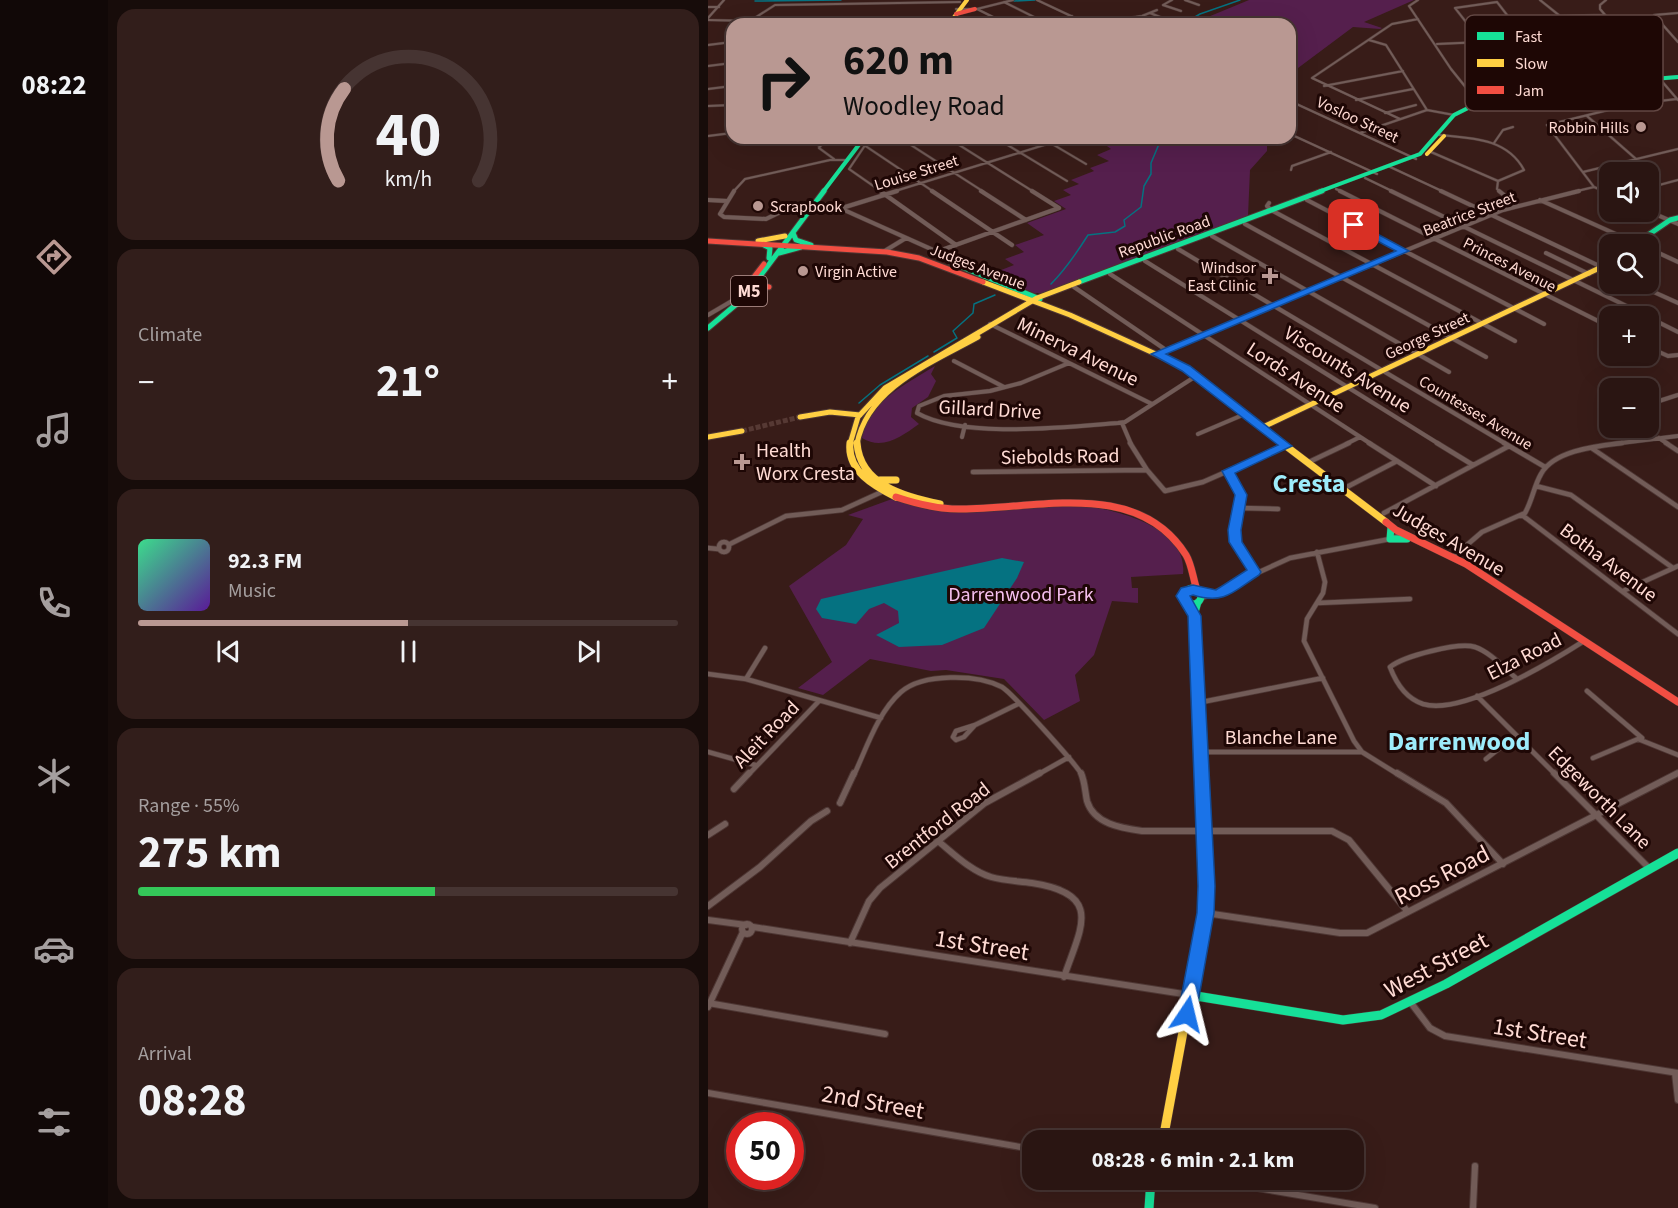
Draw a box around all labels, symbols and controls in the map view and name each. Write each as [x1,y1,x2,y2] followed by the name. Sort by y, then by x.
[1465,15,1663,111] legend
[1515,26,1543,48] text: Fast
[843,31,954,91] text: 620 m
[744,42,822,120] icon: right
[1515,53,1548,75] text: Slow
[21,66,87,105] text: 08:22
[1515,80,1544,102] text: Jam
[843,87,1005,126] text: Woodley Road
[1313,91,1403,149] street label: Vosloo Street
[375,92,441,181] text: 40
[1549,117,1629,139] place label: Robbin Hills
[1634,120,1648,134] marker: Robbin Hills
[872,150,962,196] street label: Louise Street
[1599,162,1659,438] map controls
[1599,162,1659,222] button: sound
[384,165,432,196] text: km/h
[1420,186,1520,242] street label: Beatrice Street
[770,196,842,218] place label: Scrapbook
[751,199,765,213] marker: Scrapbook
[1328,199,1379,250] pin
[1337,208,1370,241] icon: arrive
[1115,210,1213,264] street label: Republic Road
[1459,232,1560,298] street label: Princes Avenue
[1599,234,1659,294] button: search
[33,236,75,278] icon: directions
[927,239,1028,295] street label: Judges Avenue
[1187,257,1256,297] place label: Windsor East Clinic
[815,261,897,283] place label: Virgin Active
[796,264,810,278] marker: Virgin Active
[1261,267,1279,285] marker: Windsor East Clinic
[731,276,767,306] road number: M5
[1382,306,1474,365] street label: George Street
[1599,306,1659,366] button: +
[1012,310,1143,394] street label: Minerva Avenue
[1278,319,1417,420] street label: Viscounts Avenue
[138,321,202,349] text: Climate
[1241,336,1350,420] street label: Lords Avenue
[376,350,440,414] text: 21°
[138,359,154,406] text: −
[662,359,678,406] text: +
[1415,370,1536,456] street label: Countesses Avenue
[1599,378,1659,438] button: −
[938,393,1042,427] street label: Gillard Drive
[33,409,75,451] icon: music
[756,437,855,488] place label: Health Worx Cresta
[1000,442,1120,472] street label: Siebolds Road
[733,453,751,471] marker: Health Worx Cresta
[1273,465,1345,502] district label: Cresta
[1387,496,1510,583] street label: Judges Avenue
[1554,517,1663,609] street label: Botha Avenue
[228,545,302,577] text: 92.3 FM
[228,577,276,605] text: Music
[948,581,1094,609] park label: Darrenwood Park
[33,582,75,624] icon: phone
[1482,626,1567,688] street label: Elza Road
[212,635,245,668] icon: previous
[392,635,425,668] icon: pause
[572,635,605,668] icon: next
[727,695,806,775] street label: Aleit Road
[1388,723,1530,760] district label: Darrenwood
[1225,724,1337,752] street label: Blanche Lane
[1541,740,1657,856] street label: Edgeworth Lane
[33,755,75,797] icon: climate
[879,776,996,876] street label: Brentford Road
[138,792,239,820] text: Range · 55%
[138,821,282,885] text: 275 km
[1388,837,1496,914] street label: Ross Road
[932,921,1031,970] street label: 1st Street
[1378,923,1495,1008] street label: West Street
[33,928,75,970] icon: car
[1155,982,1219,1046] position arrow
[1490,1009,1589,1058] street label: 1st Street
[138,1040,192,1068] text: Arrival
[138,1069,247,1133] text: 08:28
[819,1076,927,1129] street label: 2nd Street
[33,1101,75,1143] icon: filters
[726,1112,804,1190] speed limit sign: 50
[1092,1144,1294,1176] text: 08:28 · 6 min · 2.1 km

